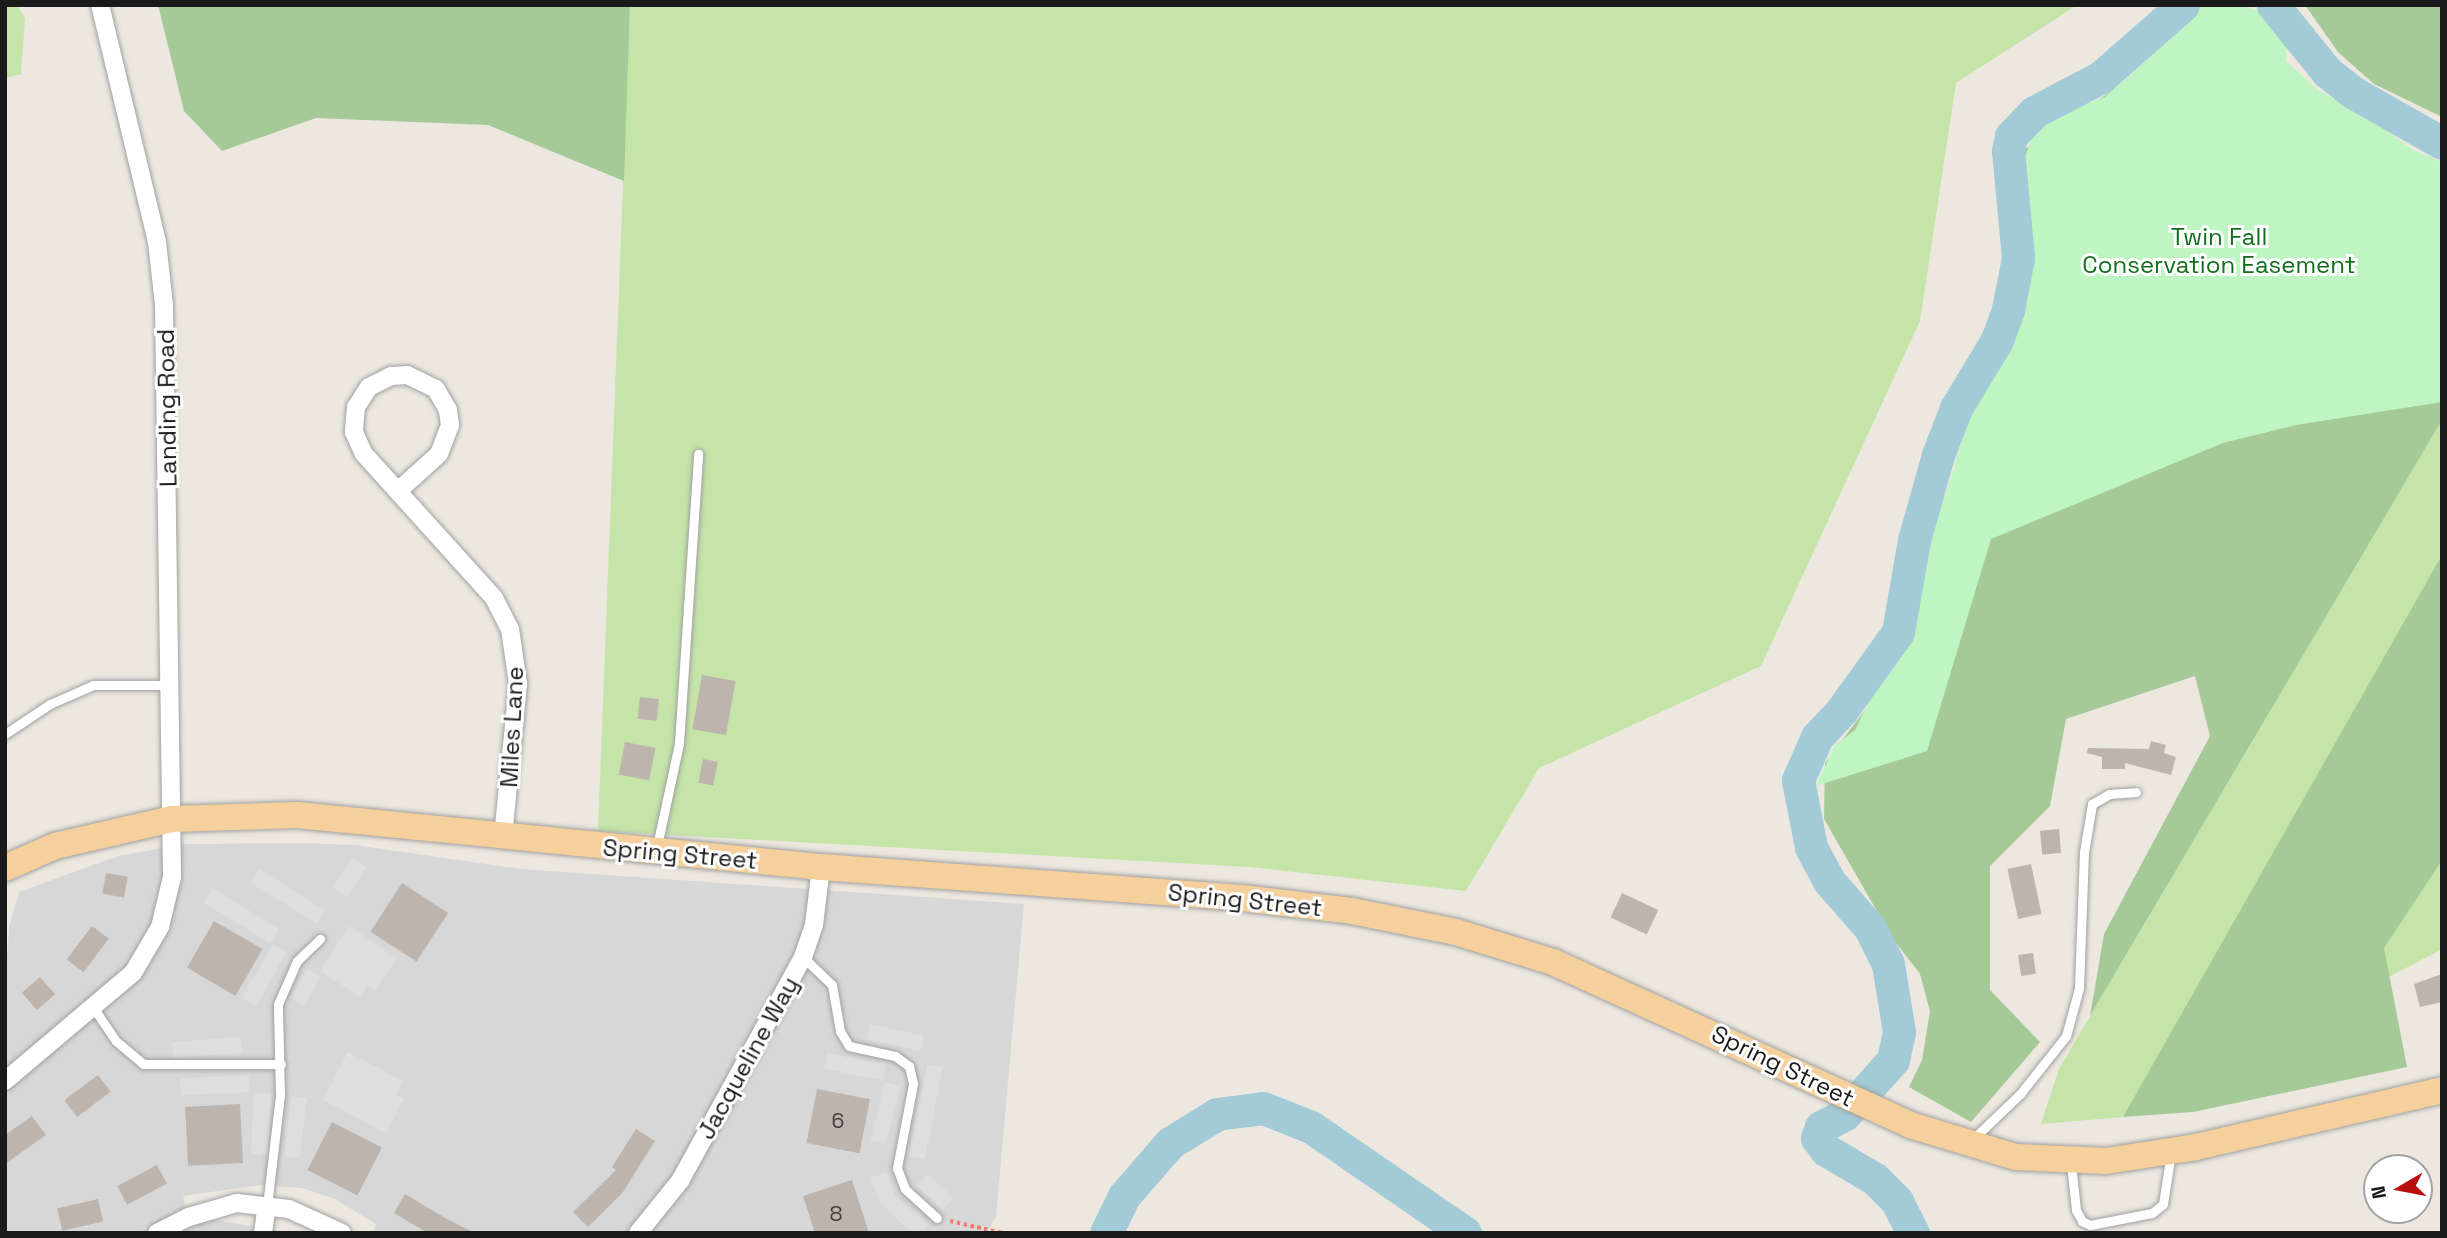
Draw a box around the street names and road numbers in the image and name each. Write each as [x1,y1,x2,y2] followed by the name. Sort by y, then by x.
[151,329,183,487] street label: Landing Road
[494,666,530,788] street label: Miles Lane
[602,833,758,875] street label: Spring Street
[1167,878,1323,922] street label: Spring Street
[691,972,805,1144] street label: Jacqueline Way
[1707,1019,1859,1113] street label: Spring Street

